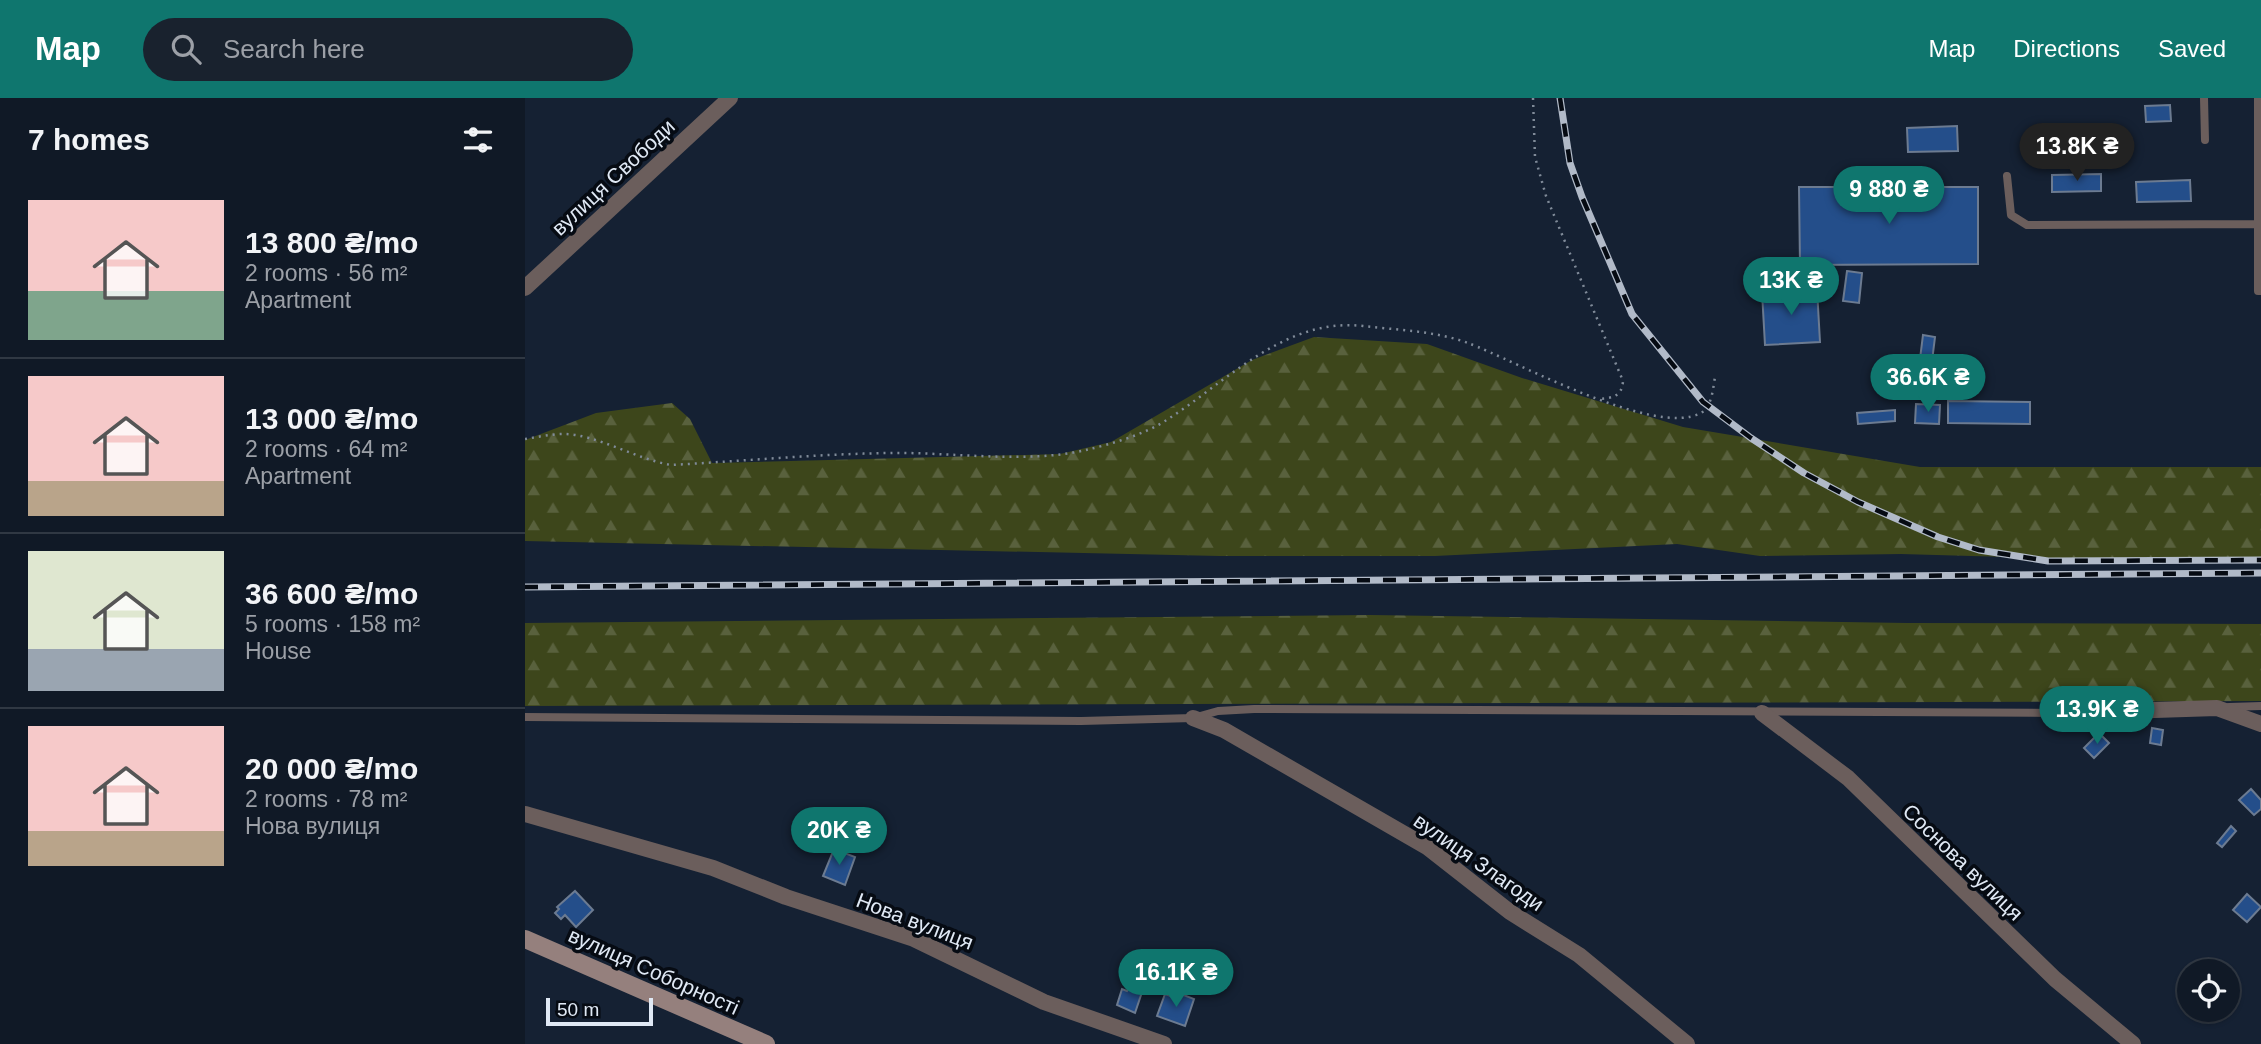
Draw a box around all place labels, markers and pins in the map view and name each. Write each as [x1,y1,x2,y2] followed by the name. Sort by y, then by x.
[2012,123,2142,183] pin: 13.8K ₴
[1824,166,1954,226] pin: 9 880 ₴
[1742,258,1840,317] pin: 13K ₴
[1863,354,1993,414] pin: 36.6K ₴
[2032,686,2162,746] pin: 13.9K ₴
[790,808,888,867] pin: 20K ₴
[1111,950,1241,1009] pin: 16.1K ₴

